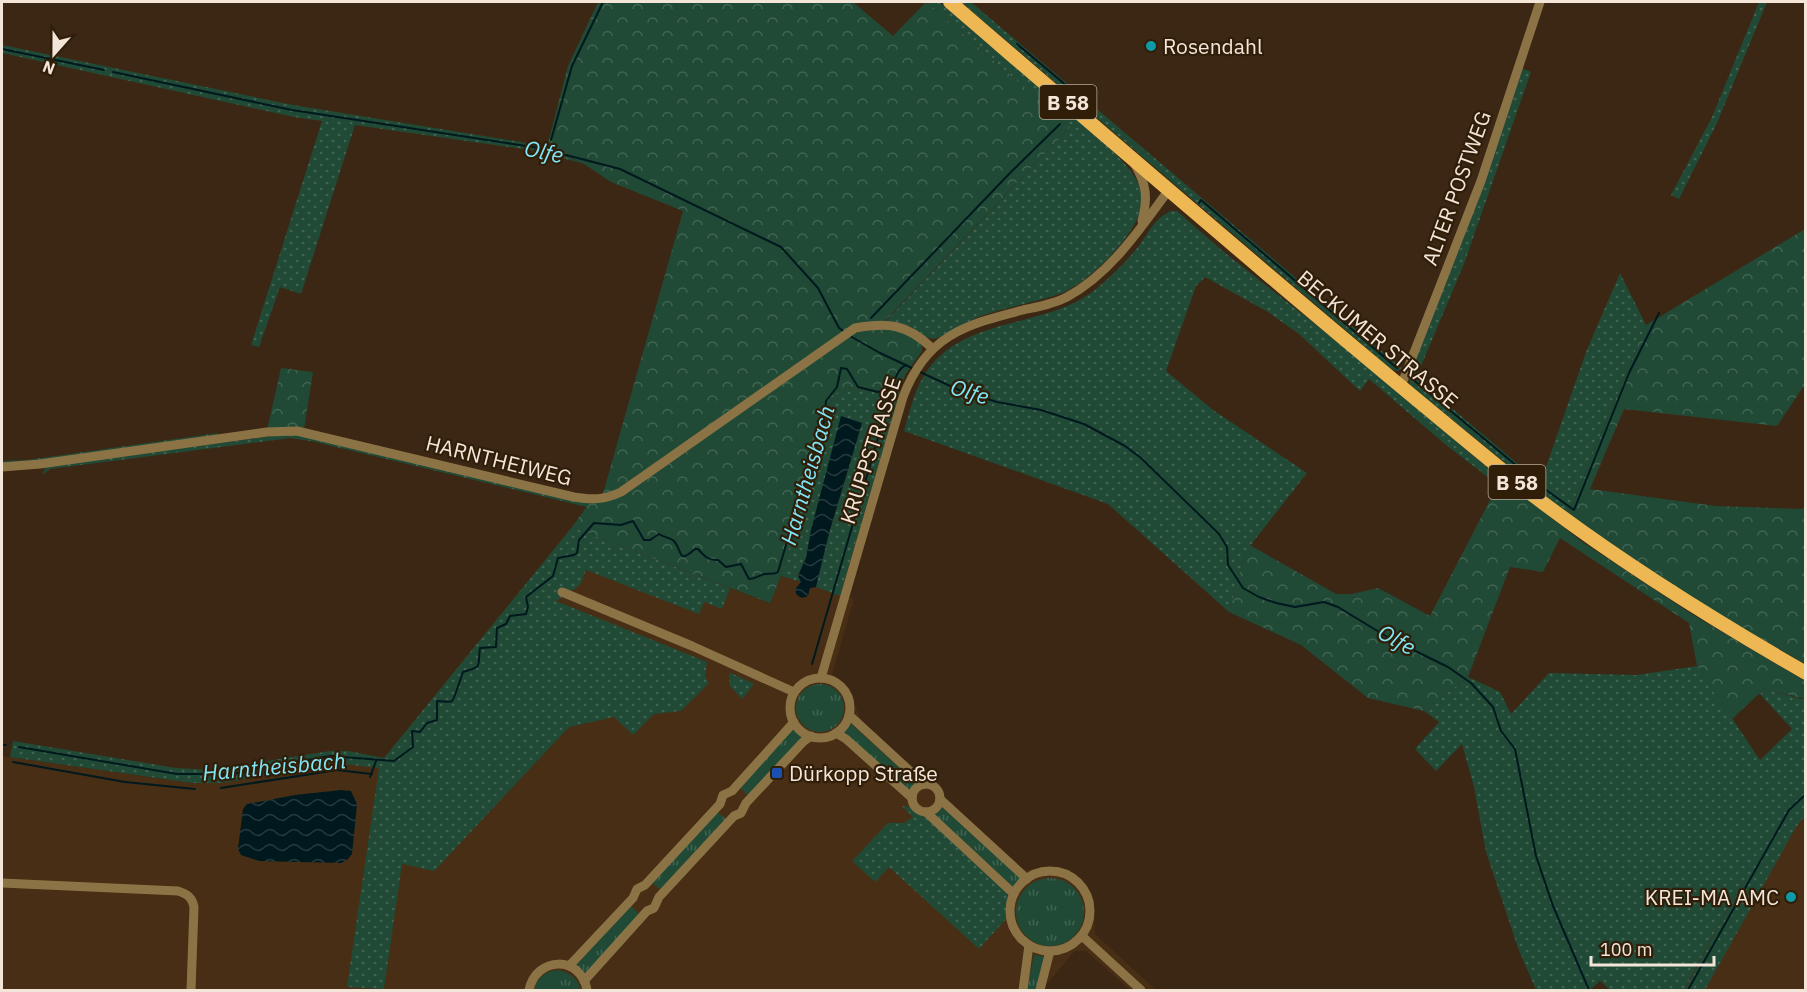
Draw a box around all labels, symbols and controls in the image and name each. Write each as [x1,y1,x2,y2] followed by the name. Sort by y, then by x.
[24,24,84,84] north arrow
[1163,32,1263,60] place label: Rosendahl
[1144,39,1158,53] marker: Rosendahl
[40,57,58,79] text: N
[1040,85,1096,119] road number: B 58
[1415,107,1497,269] street label: ALTER POSTWEG
[522,133,566,169] water label: Olfe
[1292,264,1464,414] street label: BECKUMER STRASSE
[947,371,993,411] water label: Olfe
[833,373,907,527] street label: KRUPPSTRASSE
[773,402,841,548] water label: Harntheisbach
[423,428,575,492] street label: HARNTHEIWEG
[1488,465,1546,499] road number: B 58
[1373,617,1421,661] water label: Olfe
[201,745,347,787] water label: Harntheisbach
[789,759,938,787] place label: Dürkopp Straße
[770,766,784,780] marker: Dürkopp Straße
[1645,883,1779,911] place label: KREI-MA AMC
[1784,890,1798,904] marker: KREI-MA AMC
[1591,929,1714,967] scale bar
[1600,938,1652,961] text: 100 m

